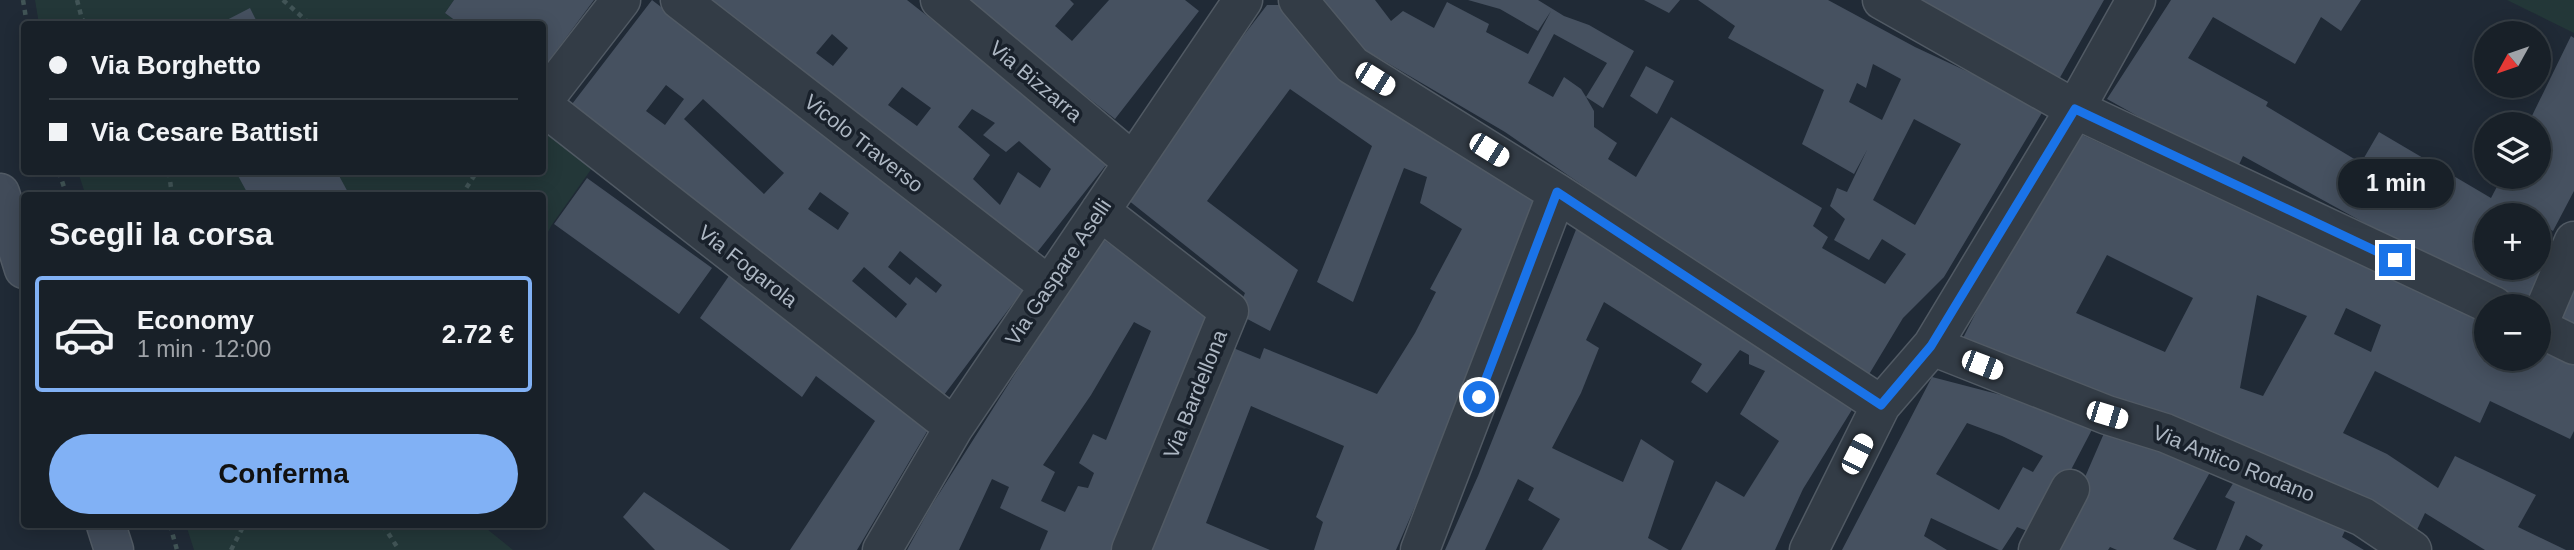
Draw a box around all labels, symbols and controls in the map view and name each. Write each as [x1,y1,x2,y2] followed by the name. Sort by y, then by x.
[2474,21,2552,98] north arrow
[2474,21,2551,371] map controls
[985,36,1087,126] street label: Via Bizzarra
[91,50,261,80] text: Via Borghetto
[1352,59,1399,99] car
[800,89,928,197] street label: Vicolo Traverso
[2474,112,2551,189] button: layers
[91,117,319,147] text: Via Cesare Battisti
[1466,130,1513,170] car
[2337,159,2453,208] callout: 1 min
[2366,170,2426,196] text: 1 min
[1001,195,1115,349] street label: Via Gaspare Aselli
[2474,203,2551,280] button: +
[49,216,273,252] text: Scegli la corsa
[694,220,802,312] street label: Via Fogarola
[2379,244,2411,276] route end
[2474,294,2551,371] button: −
[53,303,116,366] icon: car
[137,305,254,335] text: Economy
[442,319,514,349] text: 2.72 €
[1159,326,1231,461] street label: Via Bardellona
[137,336,271,362] text: 1 min · 12:00
[1959,348,2006,382] car
[1463,381,1495,413] route start
[2084,399,2131,431] car
[2150,420,2318,506] street label: Via Antico Rodano
[1839,431,1876,477] car
[49,434,518,514] button: Conferma

